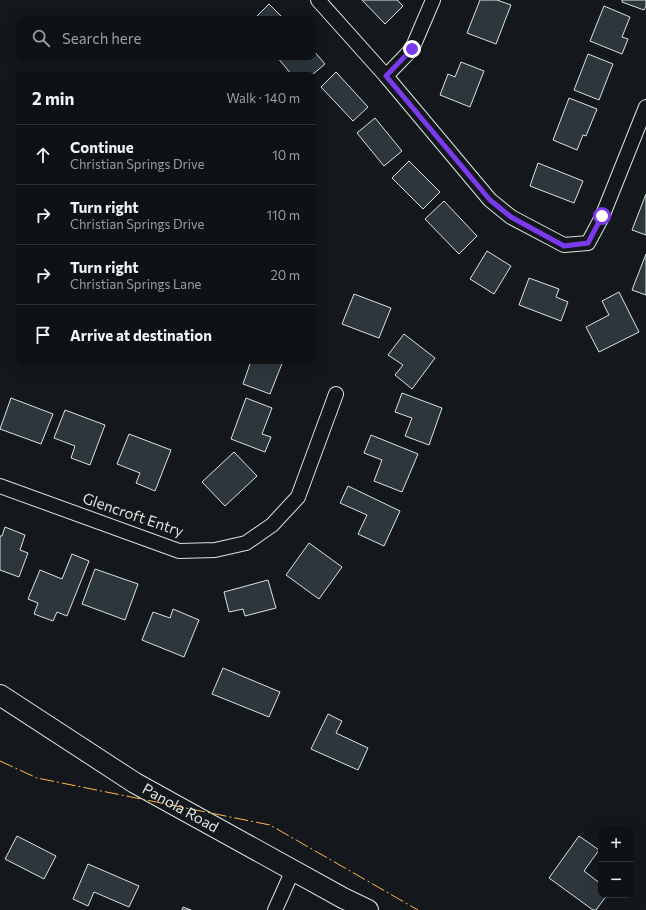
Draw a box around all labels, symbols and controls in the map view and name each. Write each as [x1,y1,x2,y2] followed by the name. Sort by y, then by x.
[16,16,316,60] search box
[30,27,52,49] icon: search
[62,29,141,47] text: Search here
[403,40,421,58] route end
[32,88,74,109] text: 2 min
[227,90,300,106] text: Walk · 140 m
[70,138,134,156] text: Continue
[32,144,54,166] icon: ahead
[272,147,300,163] text: 10 m
[70,156,204,172] text: Christian Springs Drive
[70,198,139,216] text: Turn right
[32,204,54,226] icon: right
[267,207,300,223] text: 110 m
[593,207,611,225] route start
[70,216,204,232] text: Christian Springs Drive
[70,258,139,276] text: Turn right
[32,264,54,286] icon: right
[271,267,300,283] text: 20 m
[70,276,201,292] text: Christian Springs Lane
[32,324,54,346] icon: arrive
[70,326,212,344] text: Arrive at destination
[80,488,186,540] street label: Glencroft Entry
[140,779,222,836] street label: Panola Road
[598,826,634,898] map controls
[598,826,634,862] button: +
[598,862,634,898] button: −

